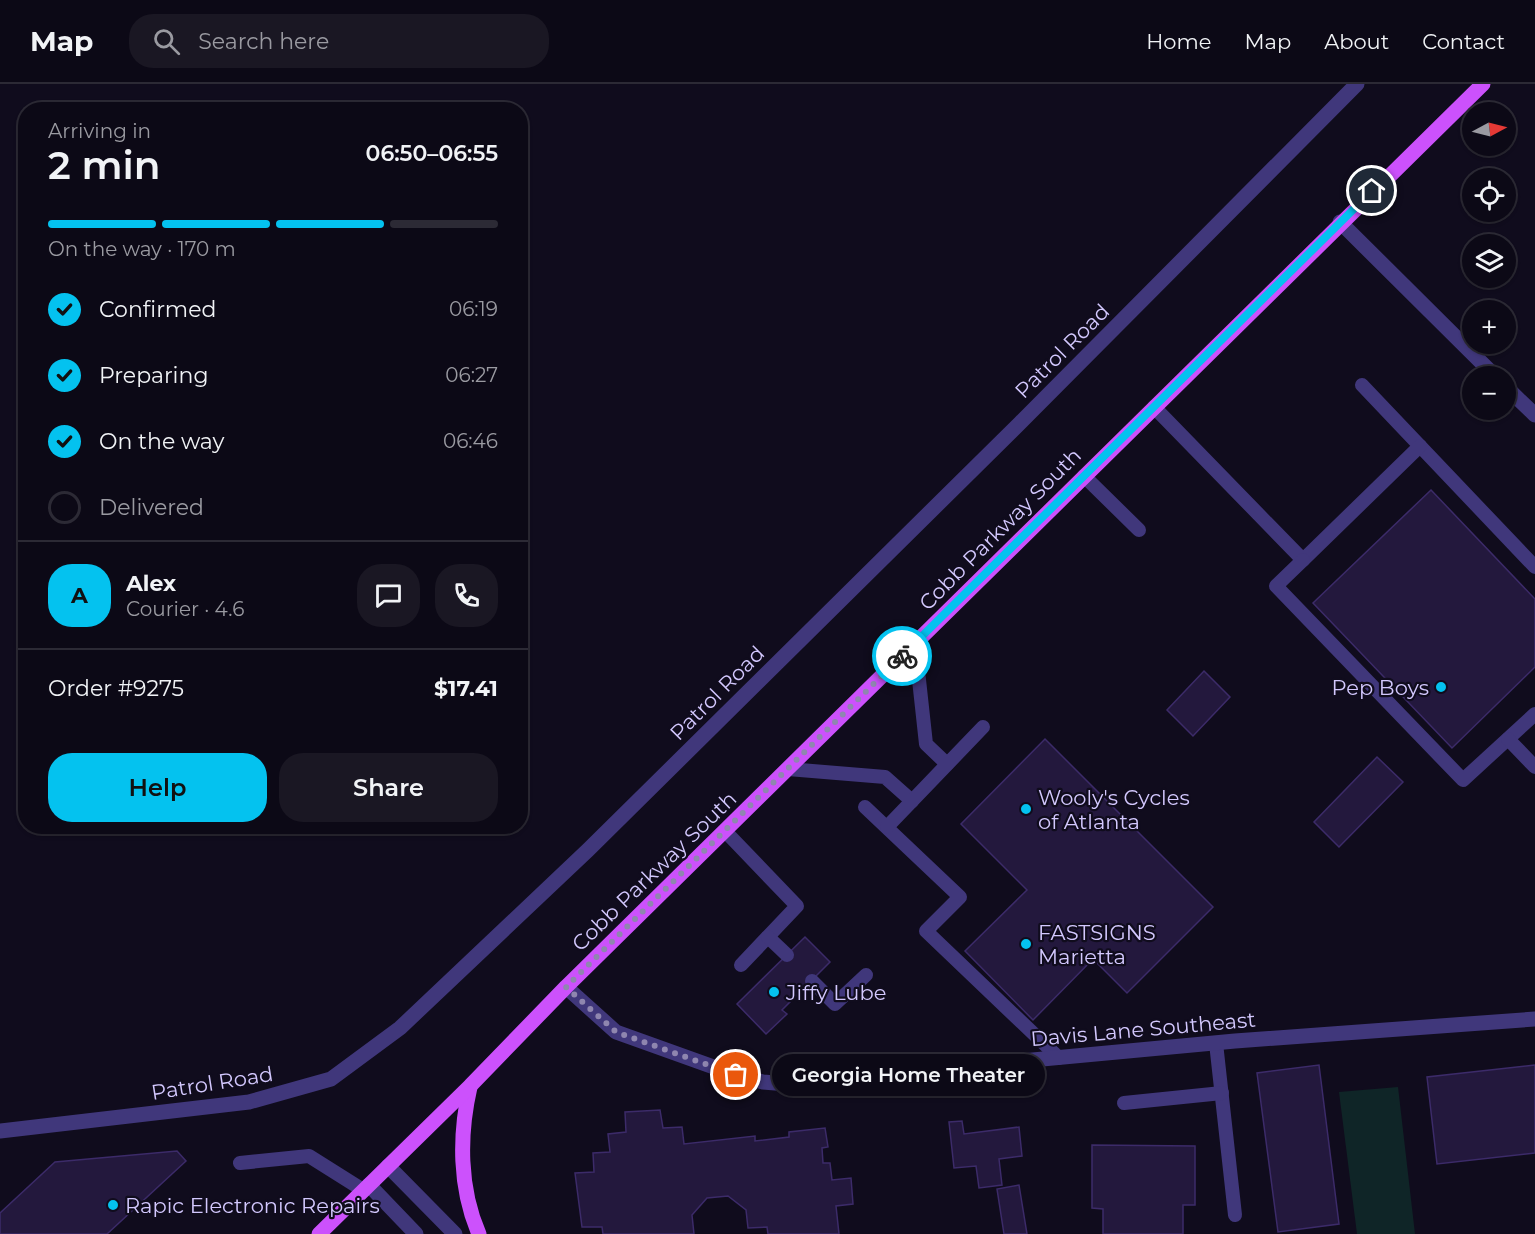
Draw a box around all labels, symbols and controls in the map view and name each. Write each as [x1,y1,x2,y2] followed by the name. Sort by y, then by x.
[129,14,549,68] search box
[30,24,93,58] text: Map
[150,25,183,58] icon: search
[198,28,329,55] text: Search here
[1146,29,1211,54] text: Home
[1244,29,1291,54] text: Map
[1324,29,1389,54] text: About
[1422,29,1505,54] text: Contact
[1462,102,1516,156] north arrow
[1462,102,1516,420] map controls
[48,119,151,143] text: Arriving in
[366,140,498,167] text: 06:50–06:55
[48,141,161,189] text: 2 min
[1346,165,1397,216] pin
[1462,168,1516,222] button: locate
[1355,174,1388,207] icon: home
[1462,234,1516,288] button: layers
[48,237,236,261] text: On the way · 170 m
[48,293,81,326] icon: check
[99,296,216,323] text: Confirmed
[449,297,498,321] text: 06:19
[1010,299,1114,403] street label: Patrol Road
[1462,300,1516,354] button: +
[48,359,81,392] icon: check
[99,362,208,389] text: Preparing
[445,363,498,387] text: 06:27
[1462,366,1516,420] button: −
[48,425,81,458] icon: check
[99,428,224,455] text: On the way
[443,429,498,453] text: 06:46
[914,443,1086,615] street label: Cobb Parkway South
[99,494,204,521] text: Delivered
[357,564,420,627] button: chat
[435,564,498,627] button: phone
[126,570,176,597] text: Alex
[71,582,88,609] text: A
[126,597,244,621] text: Courier · 4.6
[872,626,932,686] courier
[886,640,919,673] icon: bike
[665,641,769,745] street label: Patrol Road
[48,675,184,702] text: Order #9275
[434,675,498,702] text: $17.41
[1332,675,1429,700] place label: Pep Boys
[1434,680,1448,694] marker: Pep Boys
[48,753,267,822] button: Help
[279,753,498,822] button: Share
[1038,785,1190,834] place label: Wooly's Cycles of Atlanta
[567,786,741,956] street label: Cobb Parkway South
[1019,802,1033,816] marker: Wooly's Cycles of Atlanta
[1038,920,1156,969] place label: FASTSIGNS Marietta
[1019,937,1033,951] marker: FASTSIGNS Marietta
[785,980,886,1005] place label: Jiffy Lube
[767,985,781,999] marker: Jiffy Lube
[1029,1007,1257,1051] street label: Davis Lane Southeast
[710,1049,761,1100] pin
[772,1054,1045,1096] callout: Georgia Home Theater
[719,1058,752,1091] icon: bag
[149,1061,275,1105] street label: Patrol Road
[792,1063,1025,1087] text: Georgia Home Theater
[125,1193,380,1218] place label: Rapic Electronic Repairs
[106,1198,120,1212] marker: Rapic Electronic Repairs

